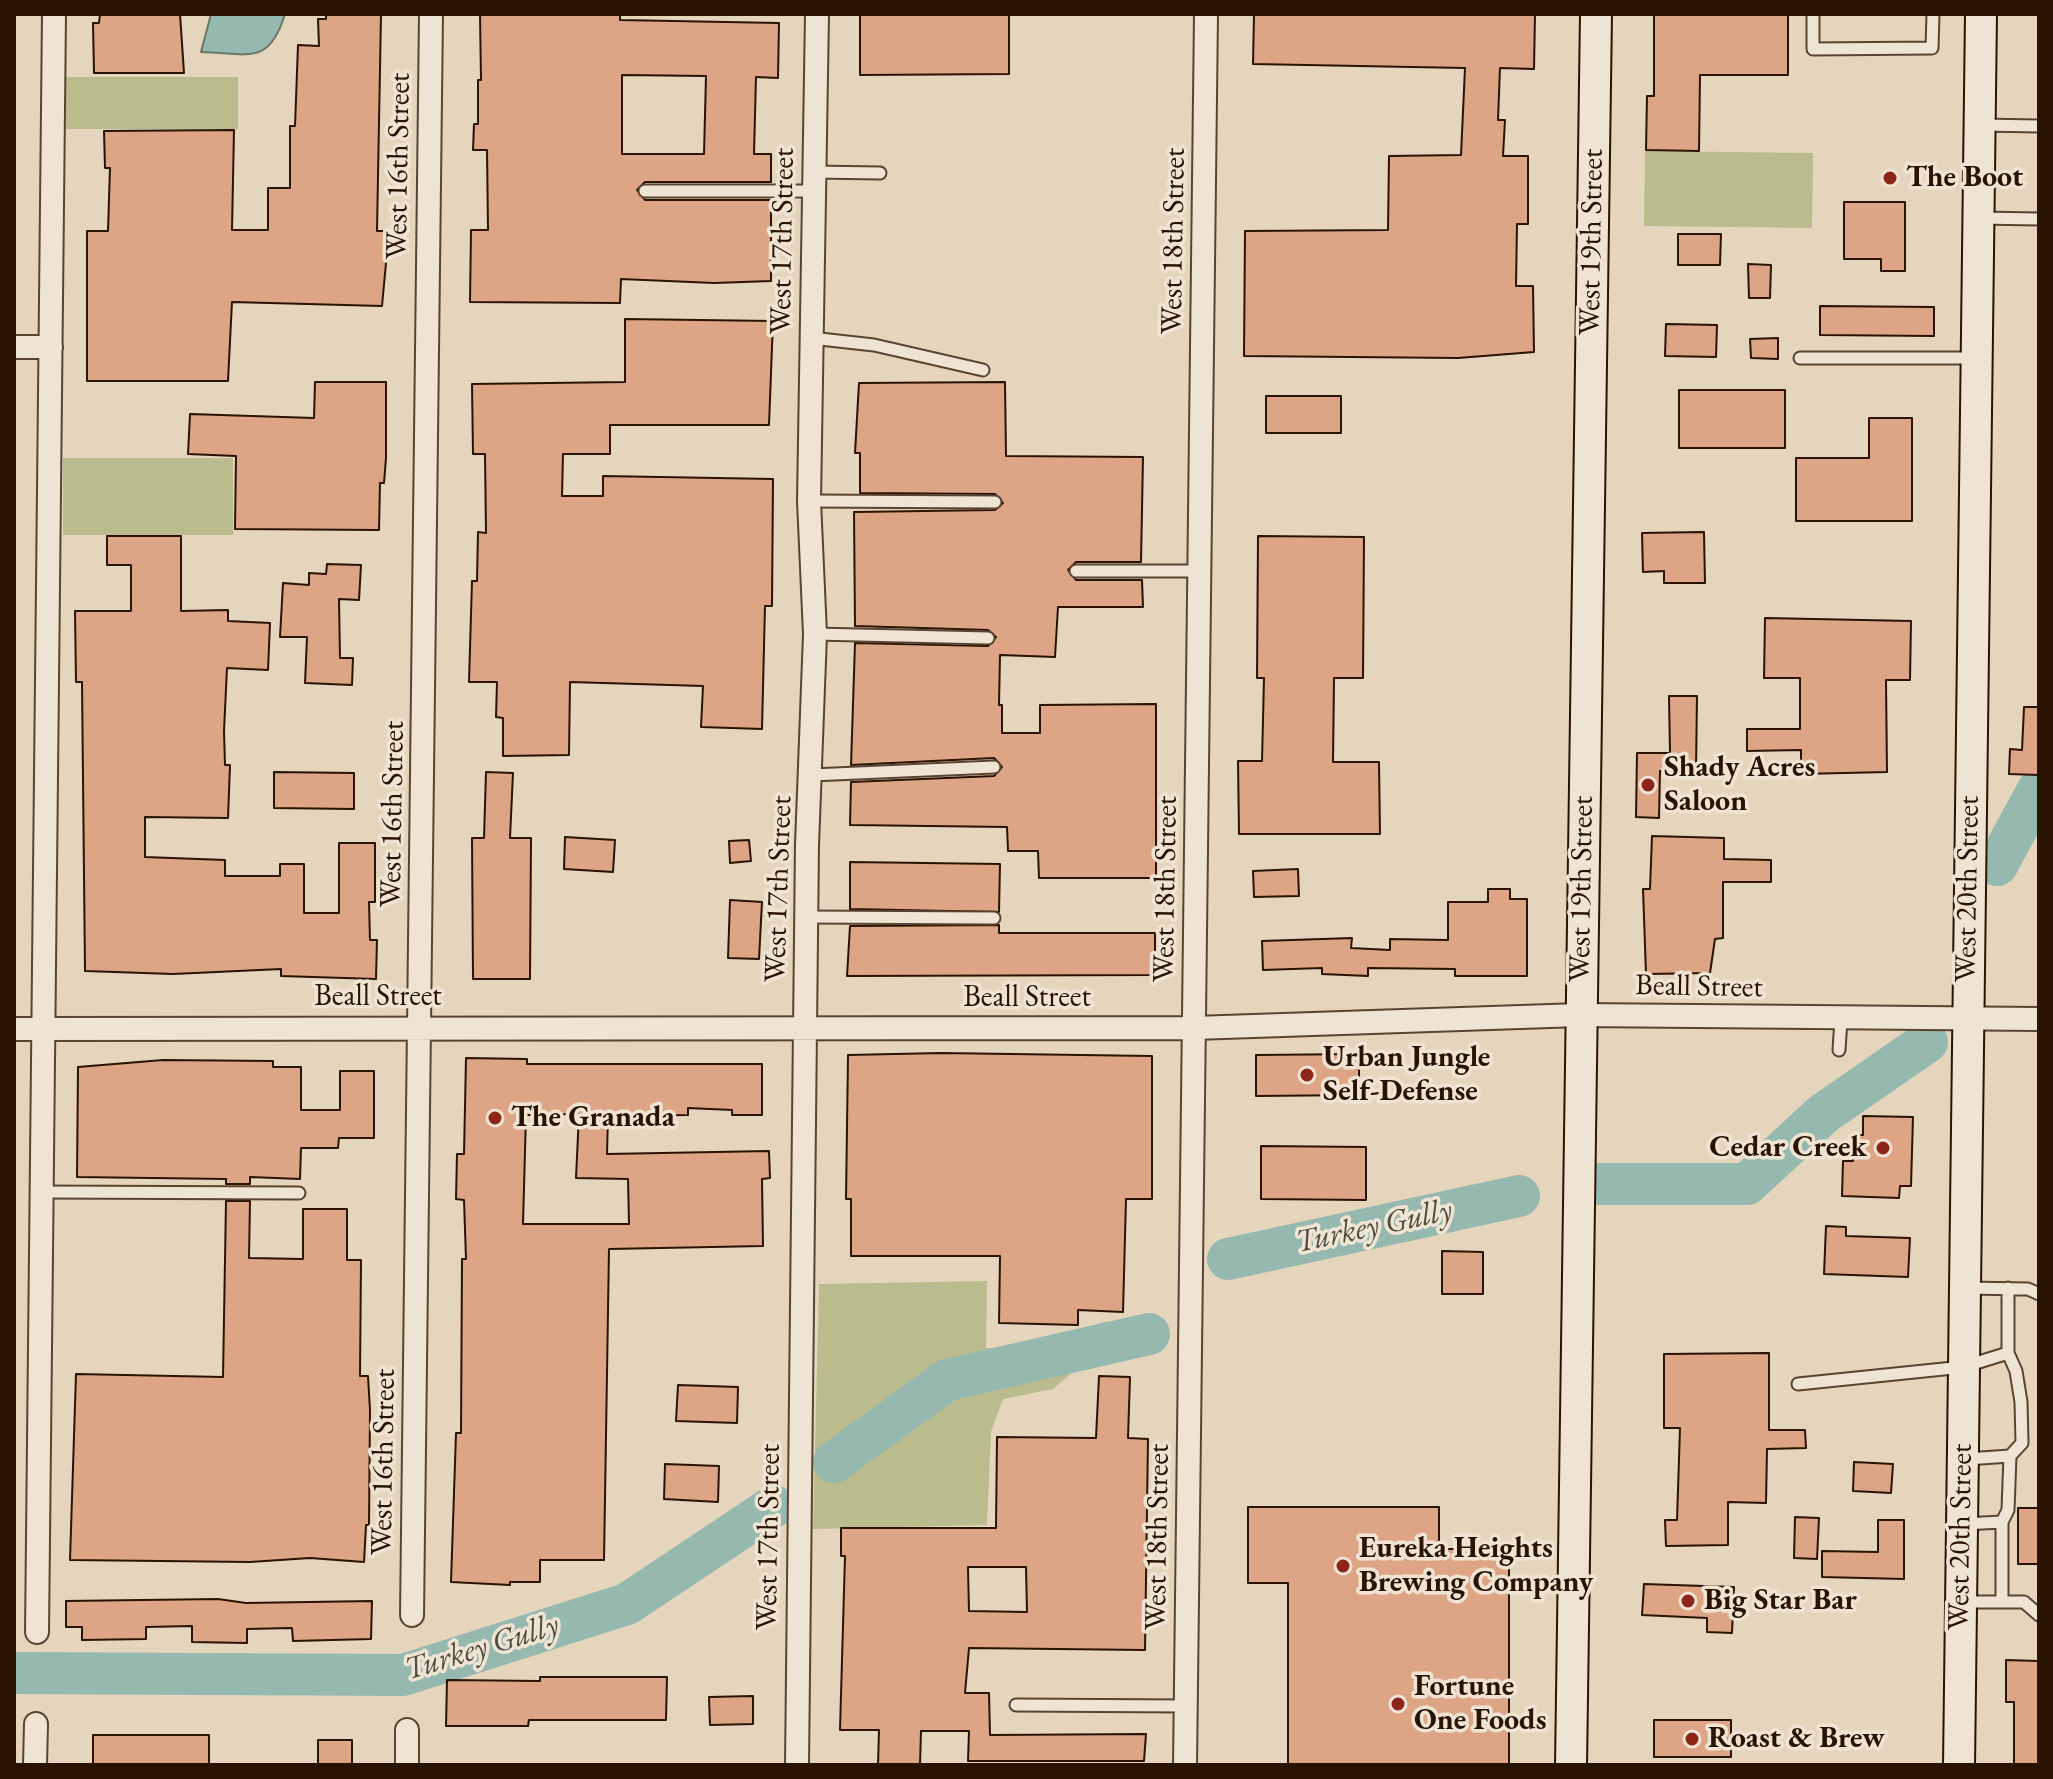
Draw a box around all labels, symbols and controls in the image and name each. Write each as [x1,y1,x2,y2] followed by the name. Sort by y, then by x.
[379,72,419,260] street label: West 16th Street
[763,147,803,335] street label: West 17th Street
[1154,147,1194,335] street label: West 18th Street
[1572,148,1612,336] street label: West 19th Street
[1906,160,2023,196] place label: The Boot
[1881,169,1899,187] marker: The Boot
[373,720,413,908] street label: West 16th Street
[1664,750,1815,820] place label: Shady Acres Saloon
[1639,776,1657,794] marker: Shady Acres Saloon
[758,795,800,983] street label: West 17th Street
[1146,795,1186,983] street label: West 18th Street
[1562,795,1602,983] street label: West 19th Street
[1948,795,1988,983] street label: West 20th Street
[1635,968,1763,1006] street label: Beall Street
[314,979,442,1015] street label: Beall Street
[963,980,1091,1016] street label: Beall Street
[1323,1040,1490,1110] place label: Urban Jungle Self-Defense
[1298,1066,1316,1084] marker: Urban Jungle Self-Defense
[511,1100,675,1136] place label: The Granada
[486,1109,504,1127] marker: The Granada
[1709,1130,1867,1166] place label: Cedar Creek
[1874,1139,1892,1157] marker: Cedar Creek
[1292,1192,1456,1262] water label: Turkey Gully
[364,1368,404,1556] street label: West 16th Street
[749,1443,789,1631] street label: West 17th Street
[1138,1443,1178,1631] street label: West 18th Street
[1941,1443,1981,1631] street label: West 20th Street
[1359,1531,1593,1602] place label: Eureka Heights Brewing Company
[1334,1557,1352,1575] marker: Eureka Heights Brewing Company
[1704,1583,1857,1619] place label: Big Star Bar
[1679,1592,1697,1610] marker: Big Star Bar
[400,1606,564,1690] water label: Turkey Gully
[1414,1669,1546,1740] place label: Fortune One Foods
[1389,1695,1407,1713] marker: Fortune One Foods
[1708,1721,1885,1757] place label: Roast & Brew
[1683,1730,1701,1748] marker: Roast & Brew

